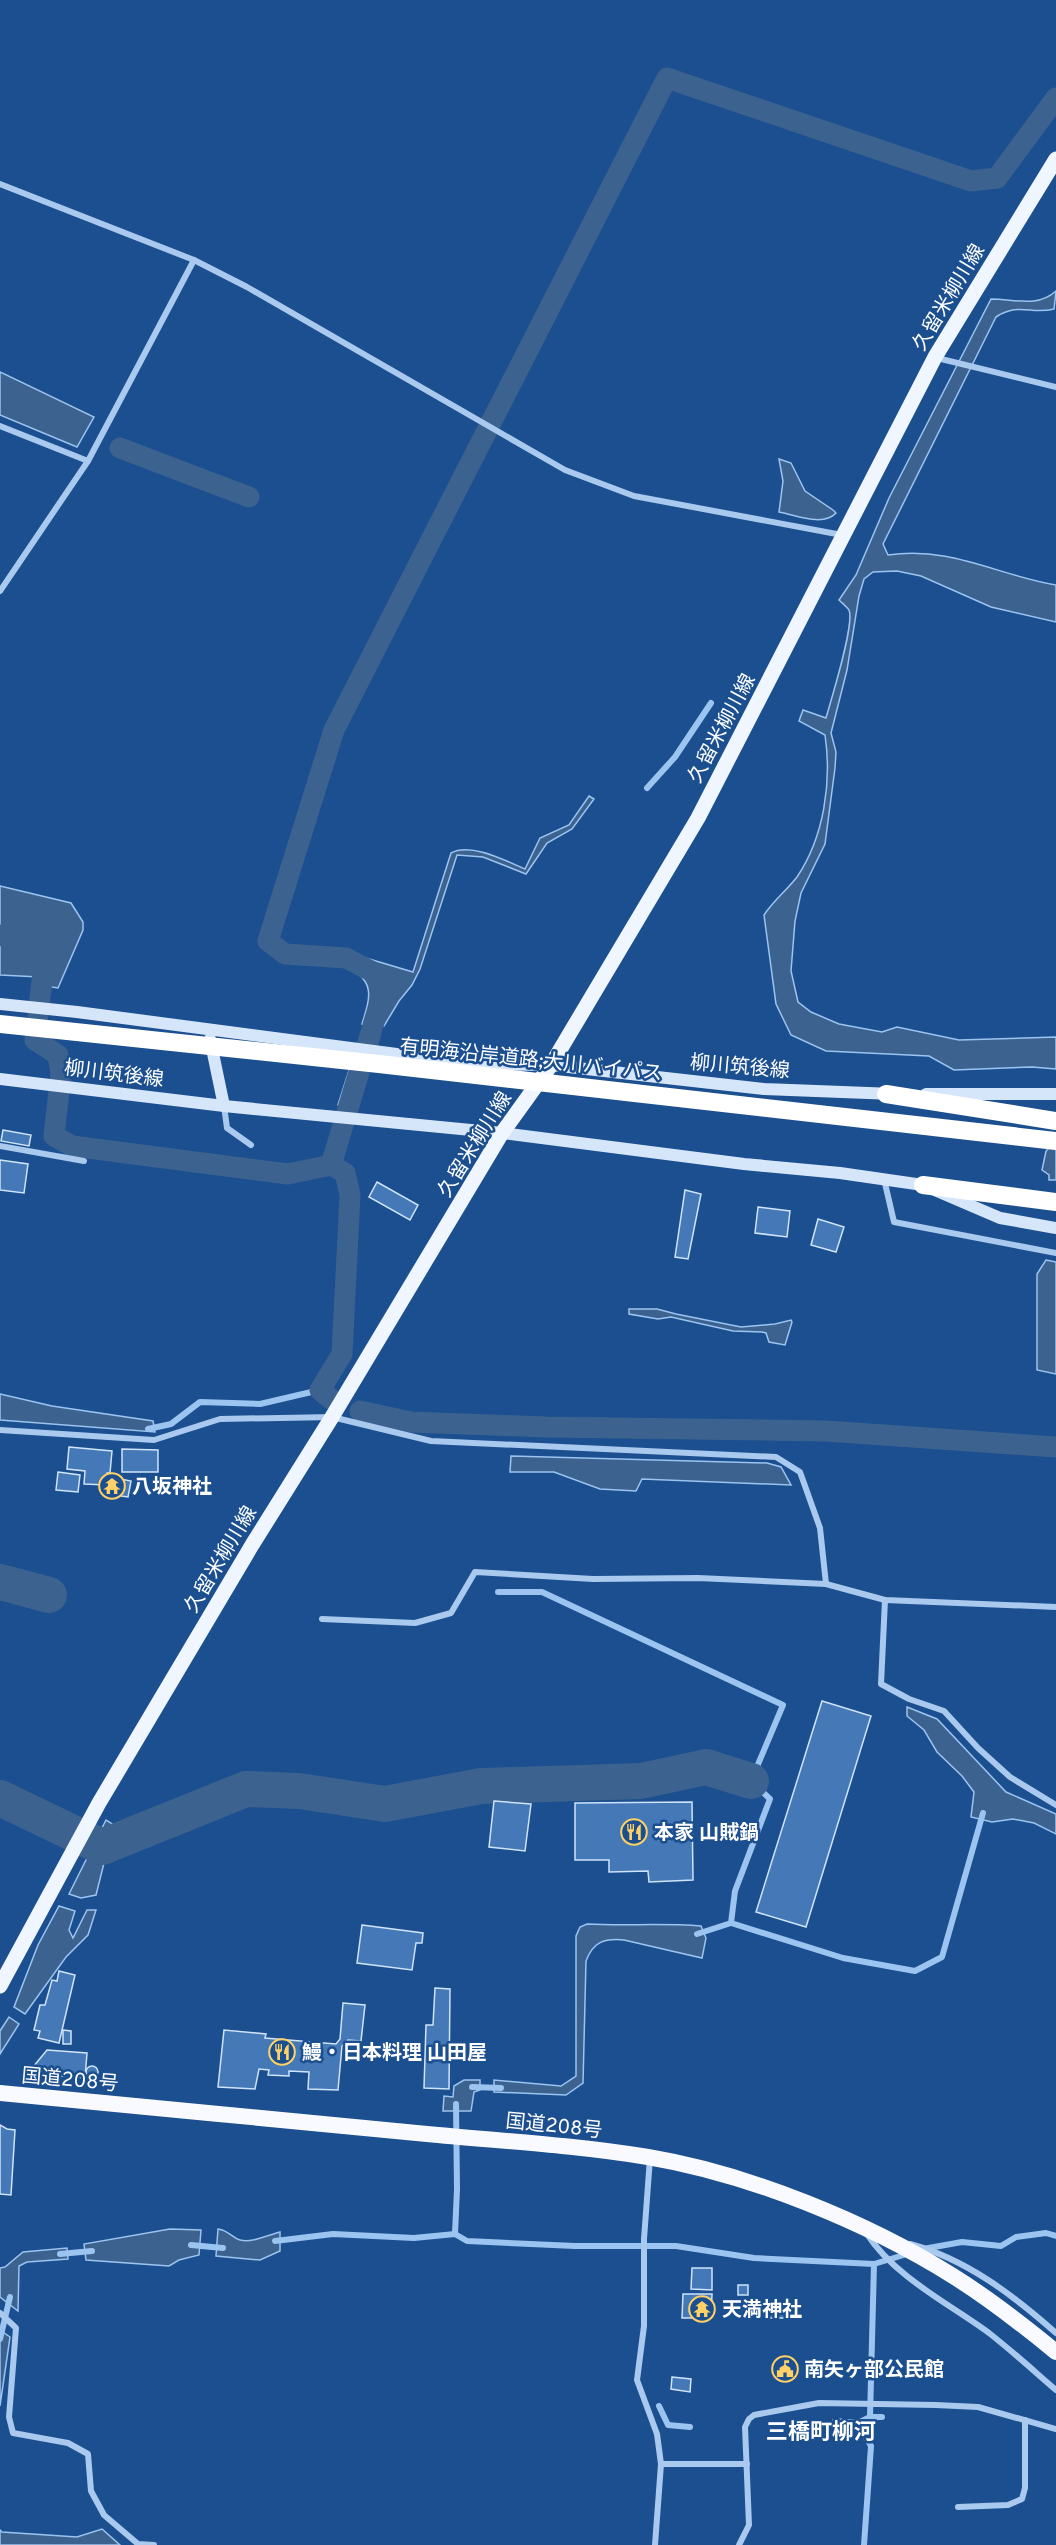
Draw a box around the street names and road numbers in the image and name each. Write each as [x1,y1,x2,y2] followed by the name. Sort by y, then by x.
[908,240,992,356] street label: 久留米柳川線
[683,670,762,788] street label: 久留米柳川線
[398,1034,663,1088] street label: 有明海沿岸道路;大川バイパス
[689,1051,791,1085] street label: 柳川筑後線
[63,1056,165,1094] street label: 柳川筑後線
[433,1087,519,1203] street label: 久留米柳川線
[180,1502,264,1618] street label: 久留米柳川線
[20,2064,119,2098] street label: 国道208号
[504,2109,604,2145] street label: 国道208号

